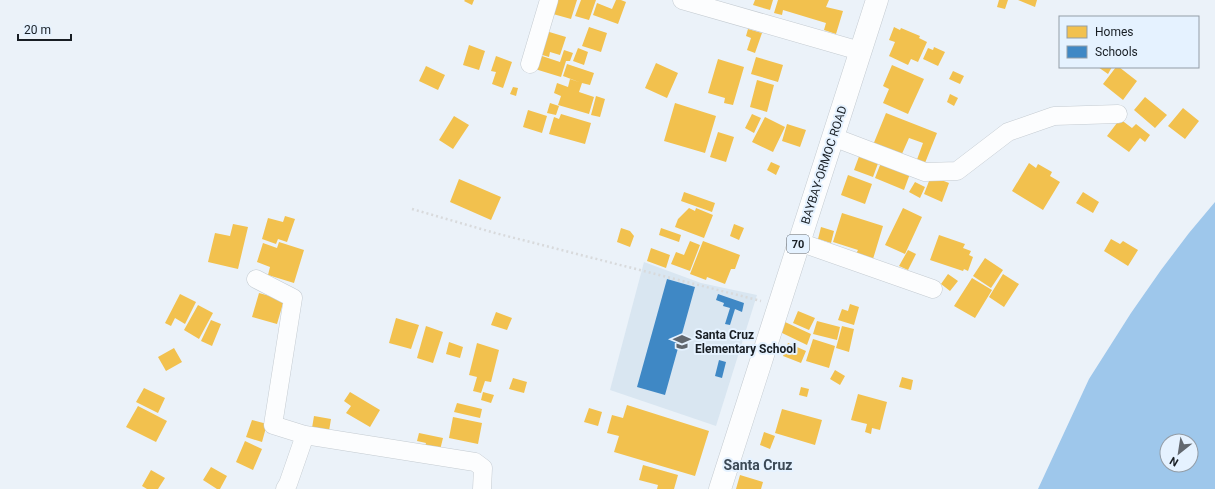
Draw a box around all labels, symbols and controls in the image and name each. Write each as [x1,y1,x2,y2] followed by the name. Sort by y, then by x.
[18,16,71,42] scale bar
[1059,16,1199,68] legend
[24,23,51,37] text: 20 m
[1095,25,1133,39] text: Homes
[1095,45,1138,59] text: Schools
[798,104,850,226] street label: BAYBAY-ORMOC ROAD
[787,235,809,253] road number: 70
[695,328,796,356] place label: Santa Cruz Elementary School
[672,332,692,352] school or university icon: Santa Cruz Elementary School
[1159,433,1199,473] north arrow
[1167,454,1181,469] text: N
[724,457,792,473] district label: Santa Cruz

